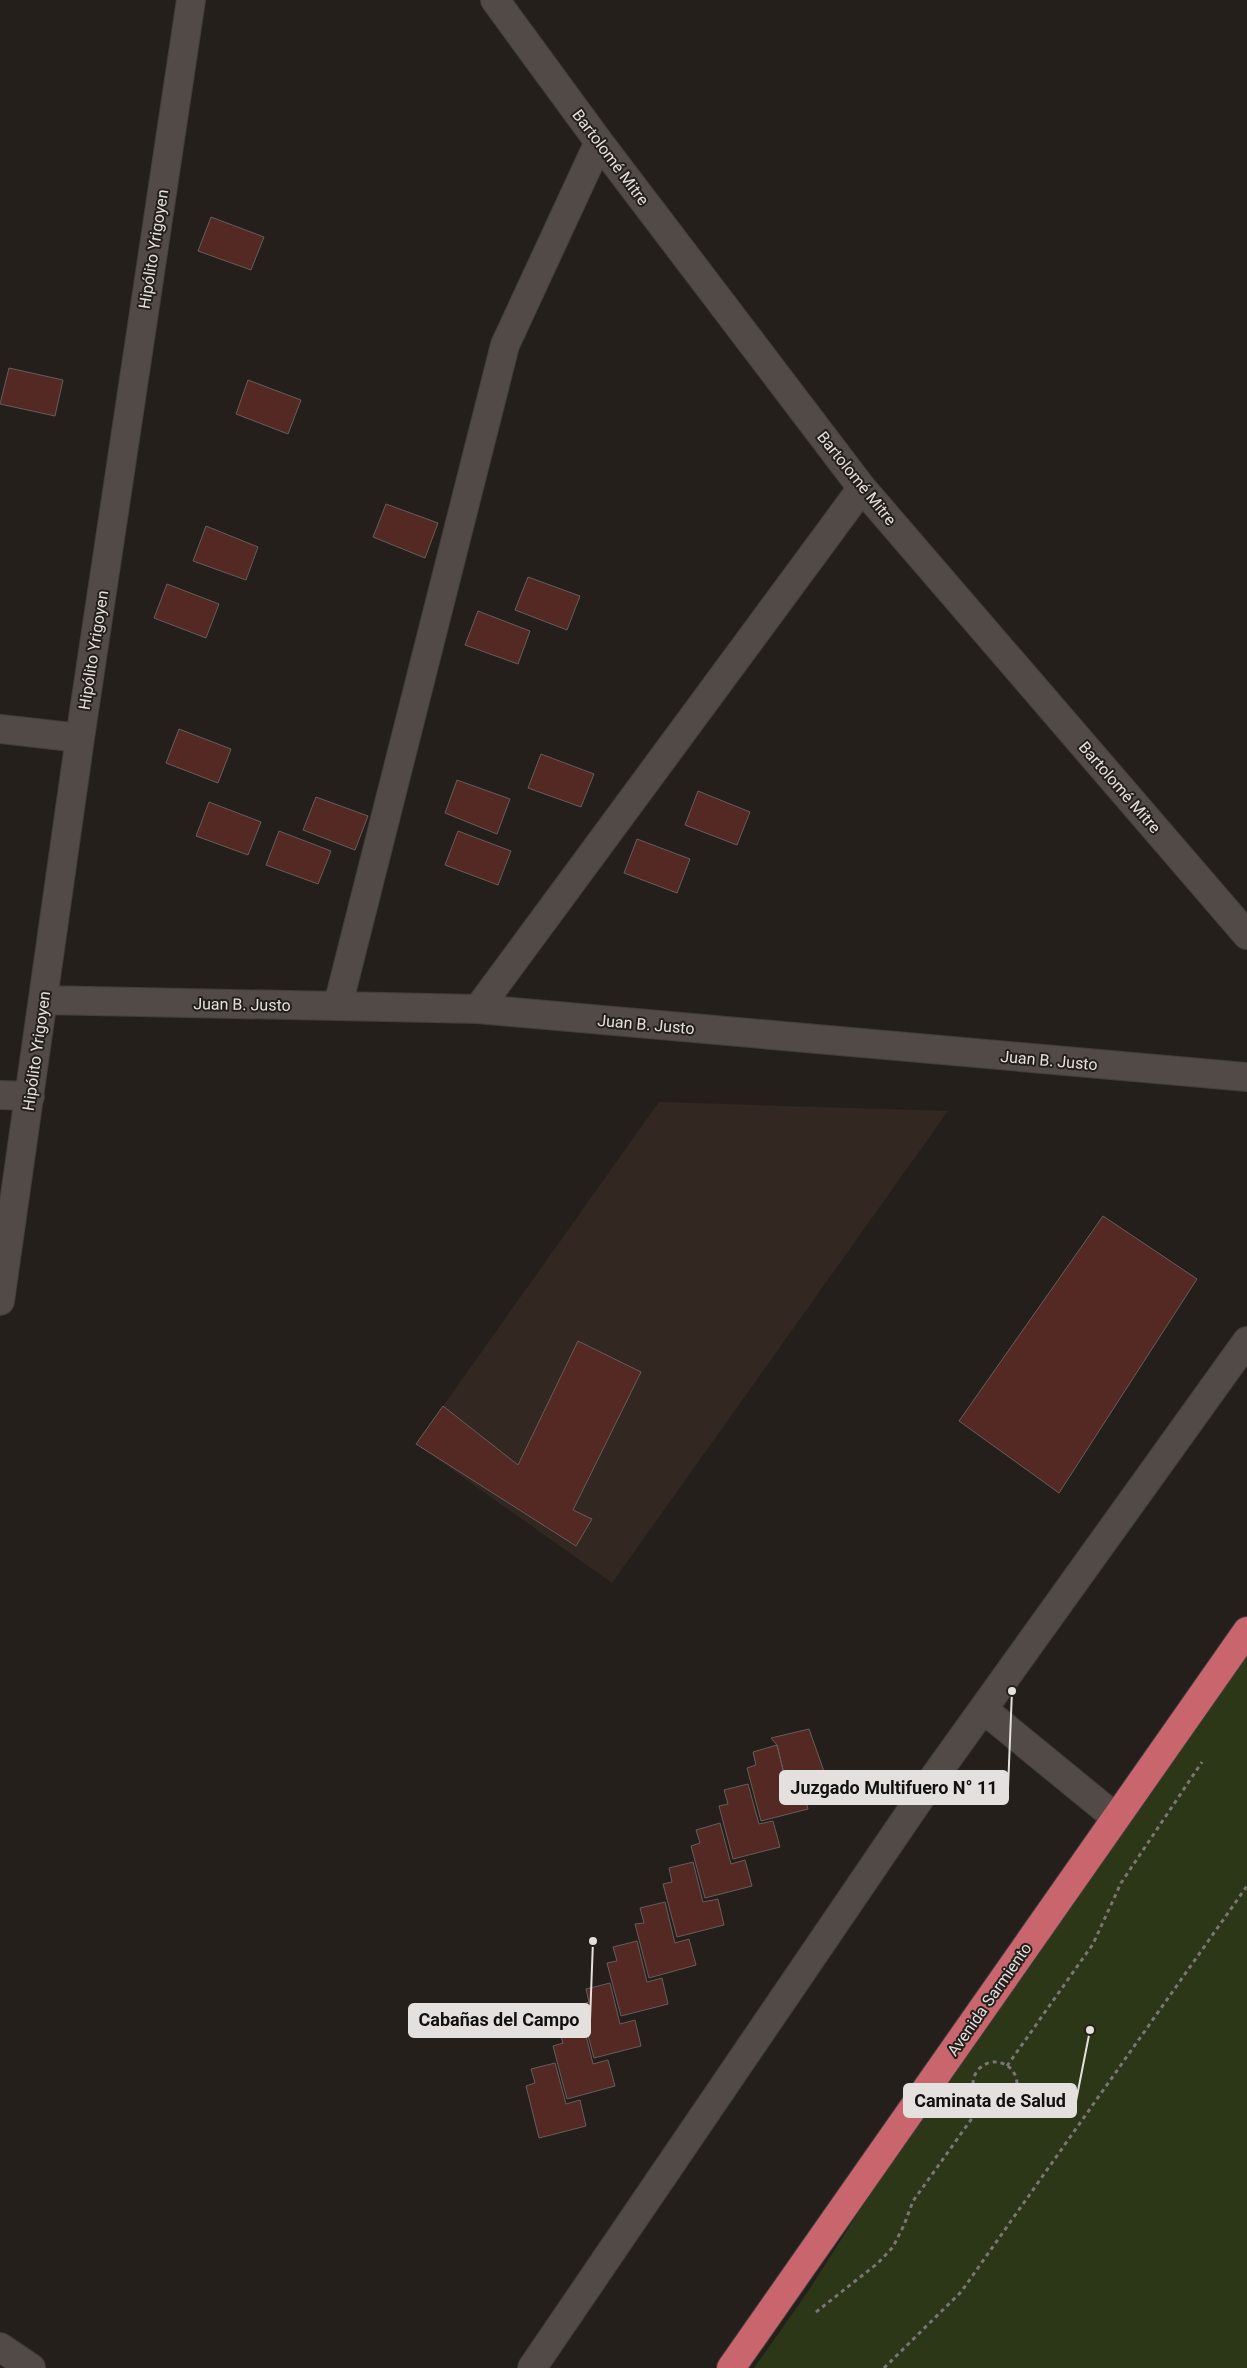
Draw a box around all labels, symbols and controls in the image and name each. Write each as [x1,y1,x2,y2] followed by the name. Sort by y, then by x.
[568,106,653,209] street label: Bartolomé Mitre
[135,188,172,310] street label: Hipólito Yrigoyen
[813,428,900,529] street label: Bartolomé Mitre
[75,589,112,711] street label: Hipólito Yrigoyen
[1075,738,1165,837] street label: Bartolomé Mitre
[19,990,54,1112] street label: Hipólito Yrigoyen
[193,994,291,1015] street label: Juan B. Justo
[597,1011,695,1038] street label: Juan B. Justo
[1000,1047,1098,1074] street label: Juan B. Justo
[780,1771,1008,1804] callout: Juzgado Multifuero N° 11
[790,1777,998,1798] text: Juzgado Multifuero N° 11
[943,1939,1036,2059] street label: Avenida Sarmiento
[409,2004,590,2037] callout: Cabañas del Campo
[419,2009,580,2030] text: Cabañas del Campo
[904,2084,1076,2117] callout: Caminata de Salud
[914,2090,1066,2111] text: Caminata de Salud

